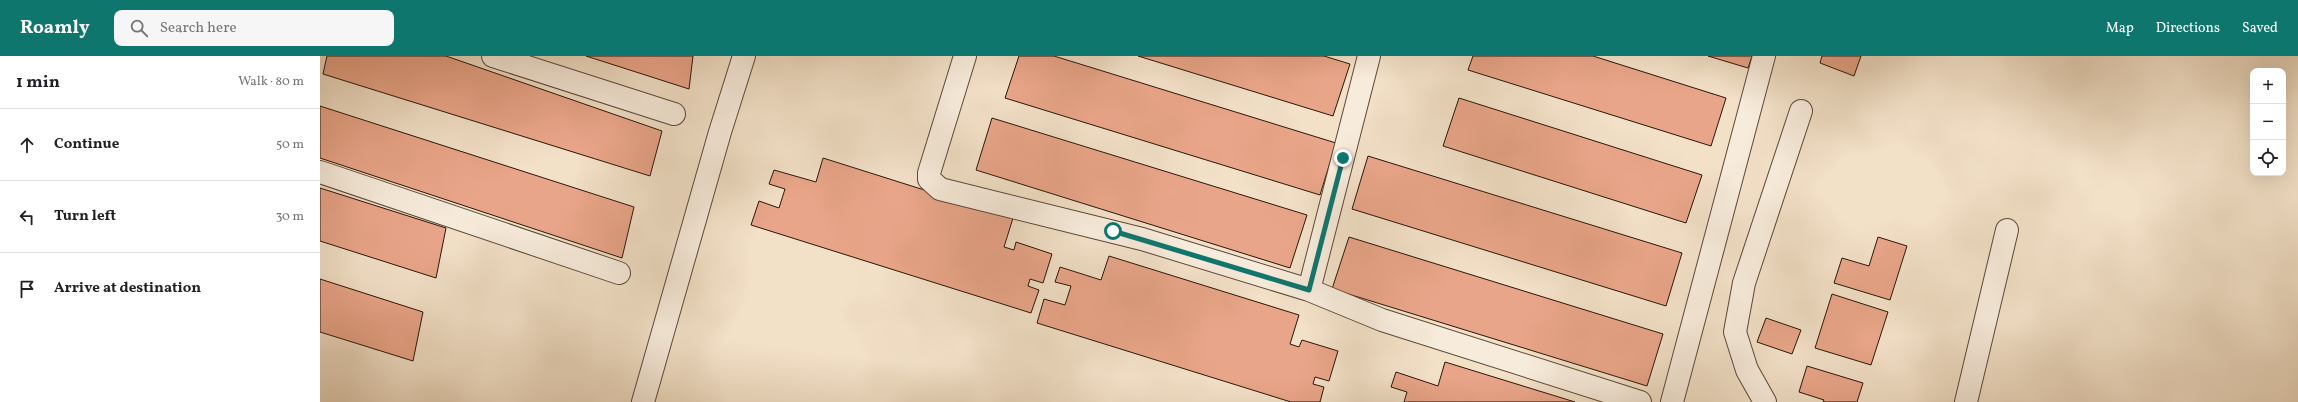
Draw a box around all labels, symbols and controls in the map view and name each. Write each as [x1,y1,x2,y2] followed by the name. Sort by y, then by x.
[114,10,394,46] search box
[20,15,90,41] text: Roamly
[128,17,150,39] icon: search
[160,18,237,39] text: Search here
[2106,19,2134,38] text: Map
[2156,19,2220,38] text: Directions
[2242,19,2278,38] text: Saved
[2250,68,2286,176] map controls
[2250,68,2286,104] button: +
[16,71,60,94] text: 1 min
[238,73,304,91] text: Walk · 80 m
[2250,104,2286,140] button: −
[16,134,38,156] icon: ahead
[54,134,119,155] text: Continue
[276,136,304,154] text: 50 m
[2250,140,2286,176] button: locate
[1334,149,1352,167] route end
[16,206,38,228] icon: left
[54,206,116,227] text: Turn left
[276,208,304,226] text: 30 m
[1104,222,1122,240] route start
[16,278,38,300] icon: arrive
[54,278,201,299] text: Arrive at destination

